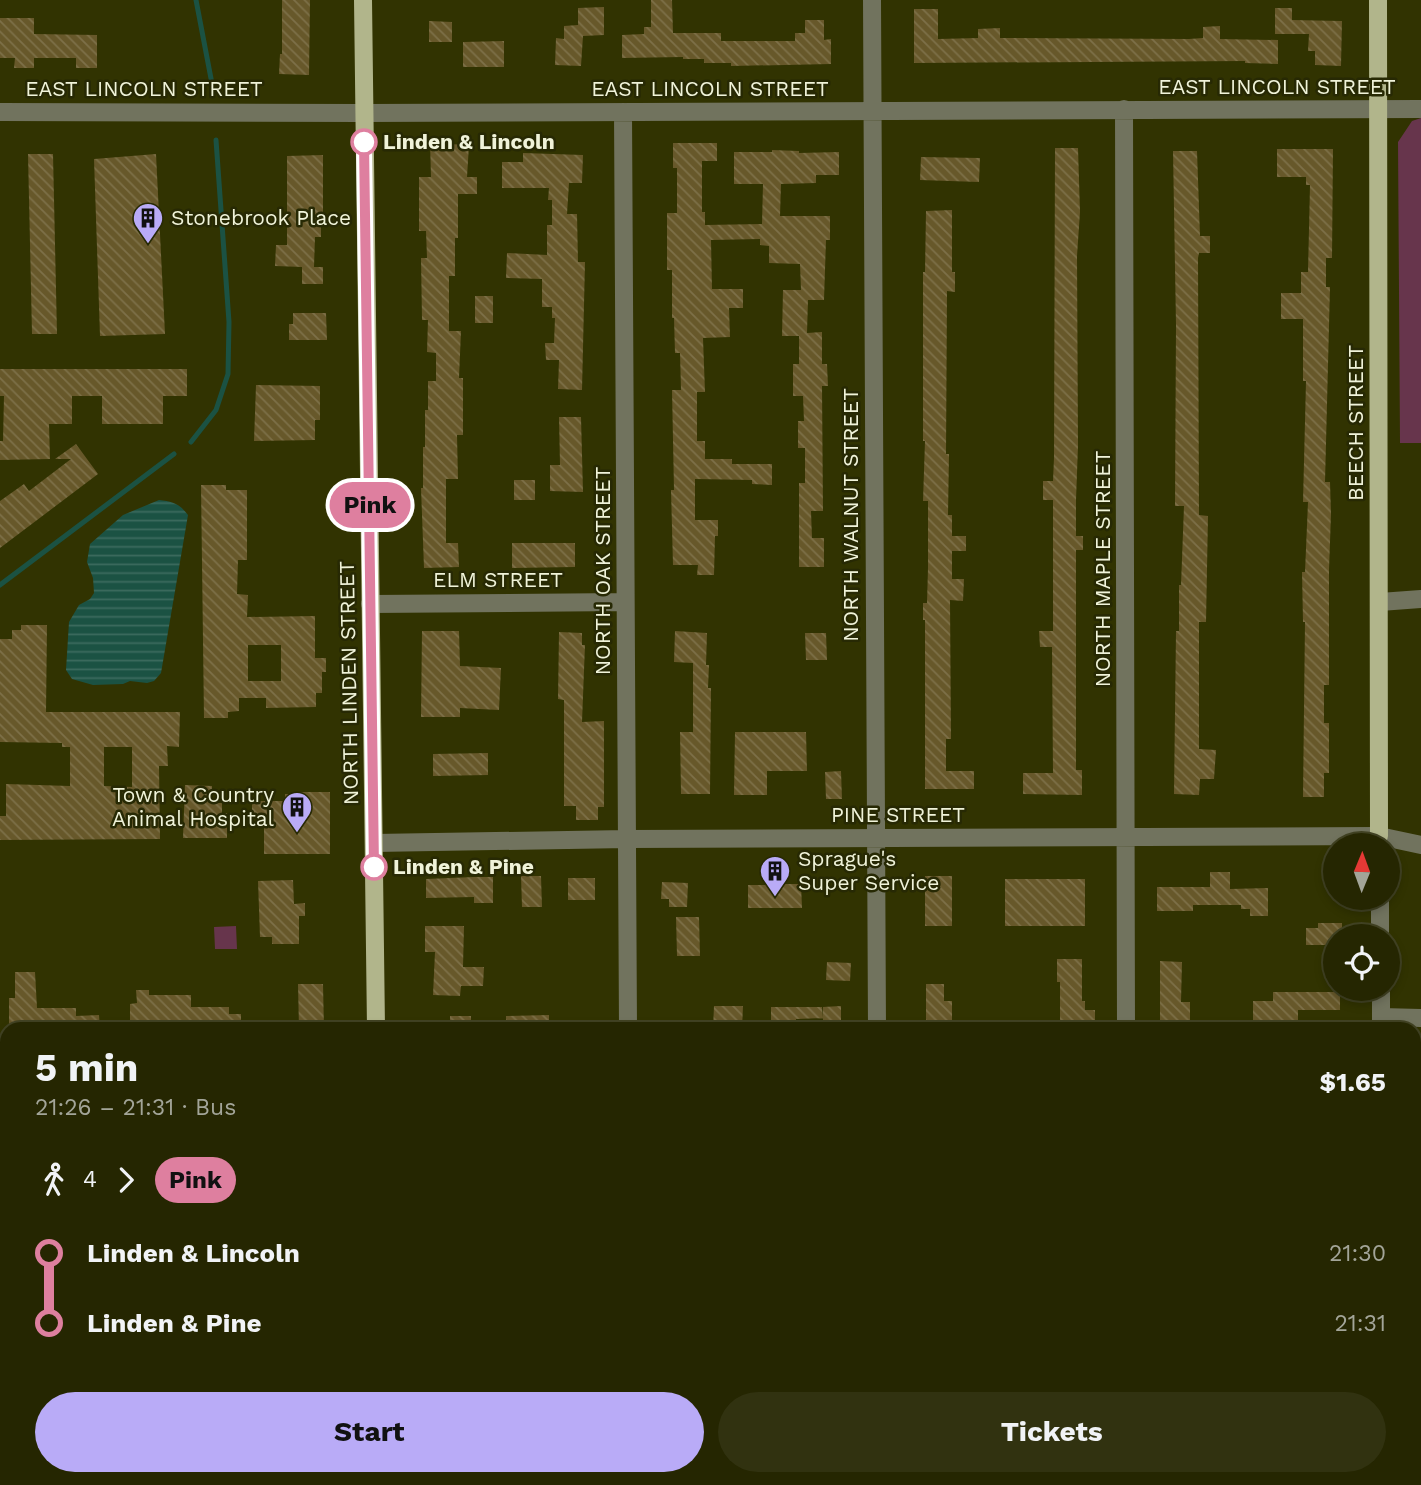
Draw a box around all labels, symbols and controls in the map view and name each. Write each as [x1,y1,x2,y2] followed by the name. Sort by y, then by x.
[1158,74,1396,99] street label: EAST LINCOLN STREET
[25,76,263,101] street label: EAST LINCOLN STREET
[591,76,829,101] street label: EAST LINCOLN STREET
[351,129,377,155] marker: Linden & Lincoln
[383,129,555,154] place label: Linden & Lincoln
[131,201,165,245] building icon: Stonebrook Place
[171,205,351,230] place label: Stonebrook Place
[1343,345,1368,501] street label: BEECH STREET
[838,388,863,642] street label: NORTH WALNUT STREET
[1090,450,1115,687] street label: NORTH MAPLE STREET
[590,466,615,675] street label: NORTH OAK STREET
[321,482,419,528] line badge: Pink
[344,491,396,519] text: Pink
[334,560,363,805] street label: NORTH LINDEN STREET
[433,567,563,592] street label: ELM STREET
[112,782,275,831] place label: Town & Country Animal Hospital
[280,790,314,834] building icon: Town & Country Animal Hospital
[831,802,965,827] street label: PINE STREET
[1323,833,1400,910] north arrow
[1323,833,1400,1001] map controls
[798,846,939,895] place label: Sprague's Super Service
[361,854,387,880] marker: Linden & Pine
[393,854,534,879] place label: Linden & Pine
[758,854,792,898] building icon: Sprague's Super Service
[1323,924,1400,1001] button: locate
[35,1046,138,1090] text: 5 min
[1320,1067,1386,1097] text: $1.65
[35,1094,236,1121] text: 21:26 – 21:31 · Bus
[35,1161,73,1199] icon: walk
[107,1161,145,1199] icon: forward
[83,1166,97,1193] text: 4
[169,1166,222,1194] text: Pink
[87,1238,300,1268] text: Linden & Lincoln
[1329,1240,1386,1267] text: 21:30
[87,1308,262,1338] text: Linden & Pine
[1334,1310,1386,1337] text: 21:31
[35,1392,704,1472] button: Start
[718,1392,1386,1472] button: Tickets

